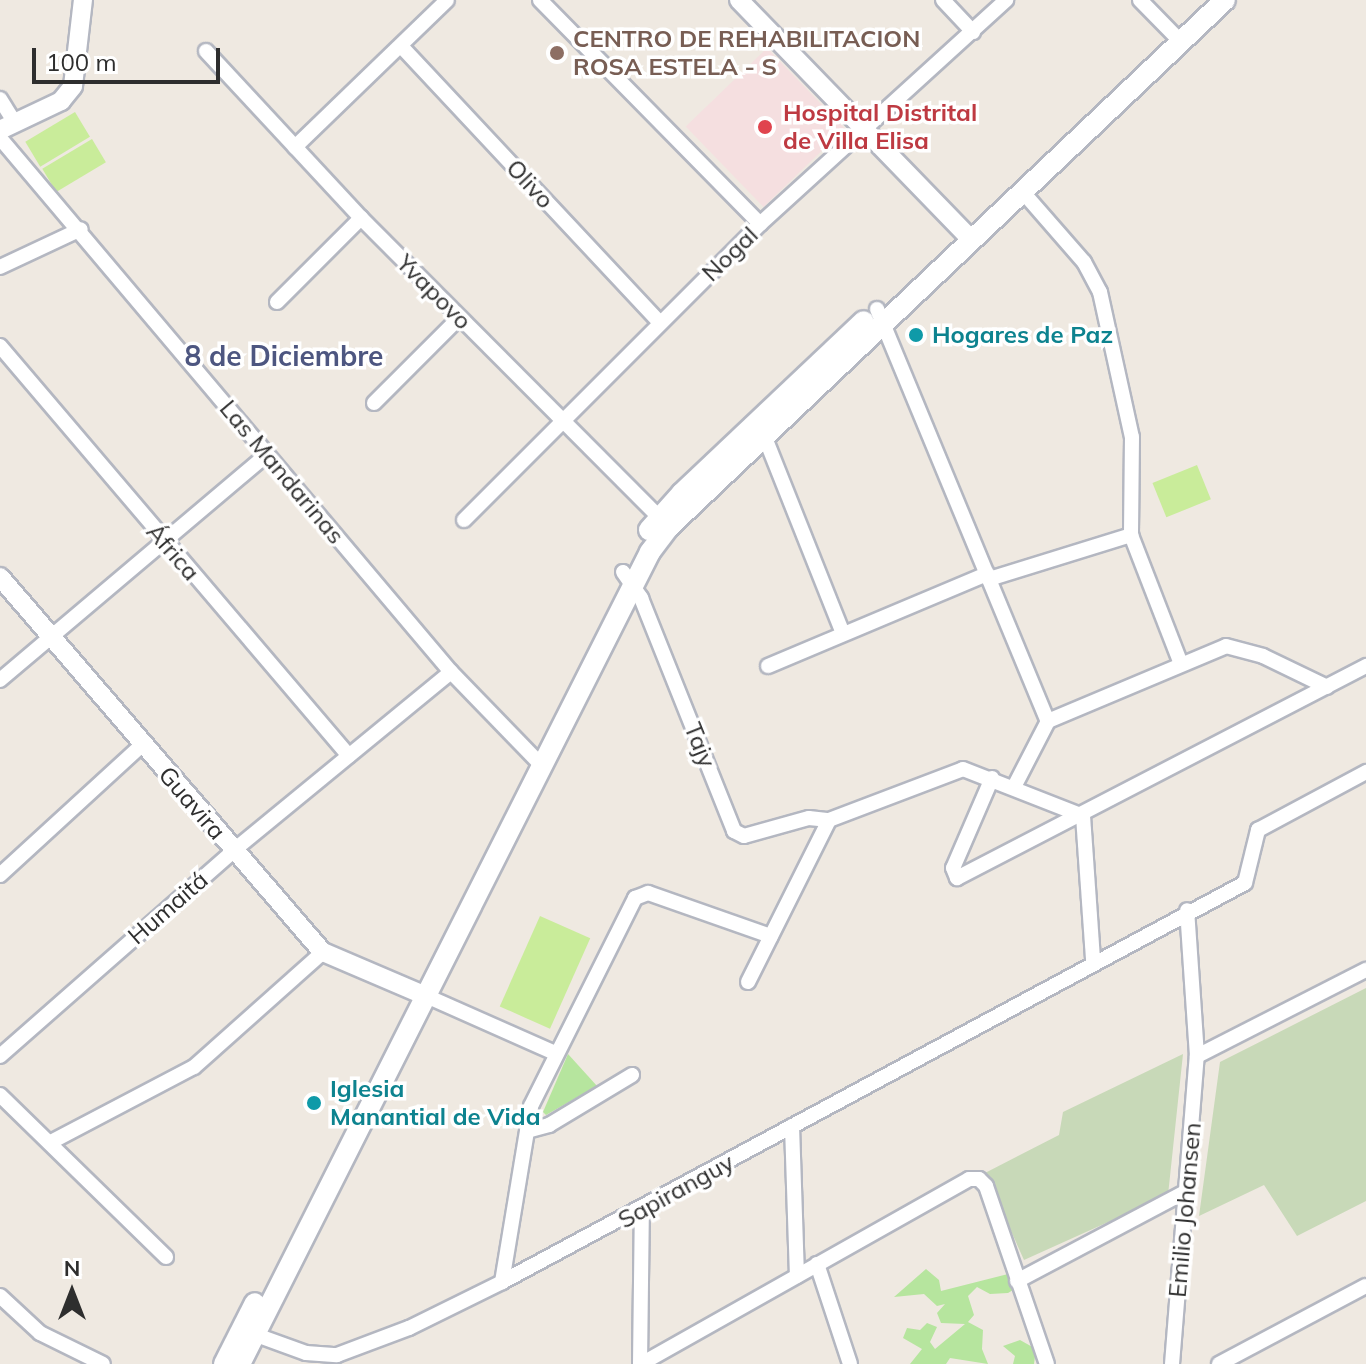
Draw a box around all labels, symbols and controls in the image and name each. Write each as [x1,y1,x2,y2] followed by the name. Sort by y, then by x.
[573,25,920,81] place label: CENTRO DE REHABILITACION ROSA ESTELA - S
[36,32,224,82] scale bar
[548,44,566,62] marker: CENTRO DE REHABILITACION ROSA ESTELA - S
[46,47,117,77] text: 100 m
[783,99,977,155] place label: Hospital Distrital de Villa Elisa
[754,116,776,138] marker: Hospital Distrital de Villa Elisa
[500,154,560,214] street label: Olivo
[696,221,764,287] street label: Nogal
[391,249,477,335] street label: Yvapovo
[932,321,1113,349] place label: Hogares de Paz
[907,326,925,344] marker: Hogares de Paz
[185,339,383,373] district label: 8 de Diciembre
[214,394,350,550] street label: Las Mandarinas
[140,518,206,586] street label: África
[678,719,722,771] street label: Tajy
[153,761,231,845] street label: Guavira
[122,866,214,950] street label: Humaitá
[330,1075,541,1131] place label: Iglesia Manantial de Vida
[305,1094,323,1112] marker: Iglesia Manantial de Vida
[1163,1121,1207,1299] street label: Emilio Johansen
[613,1147,739,1235] street label: Sapiranguy
[32,1252,112,1332] north arrow
[64,1254,80,1282] text: N

